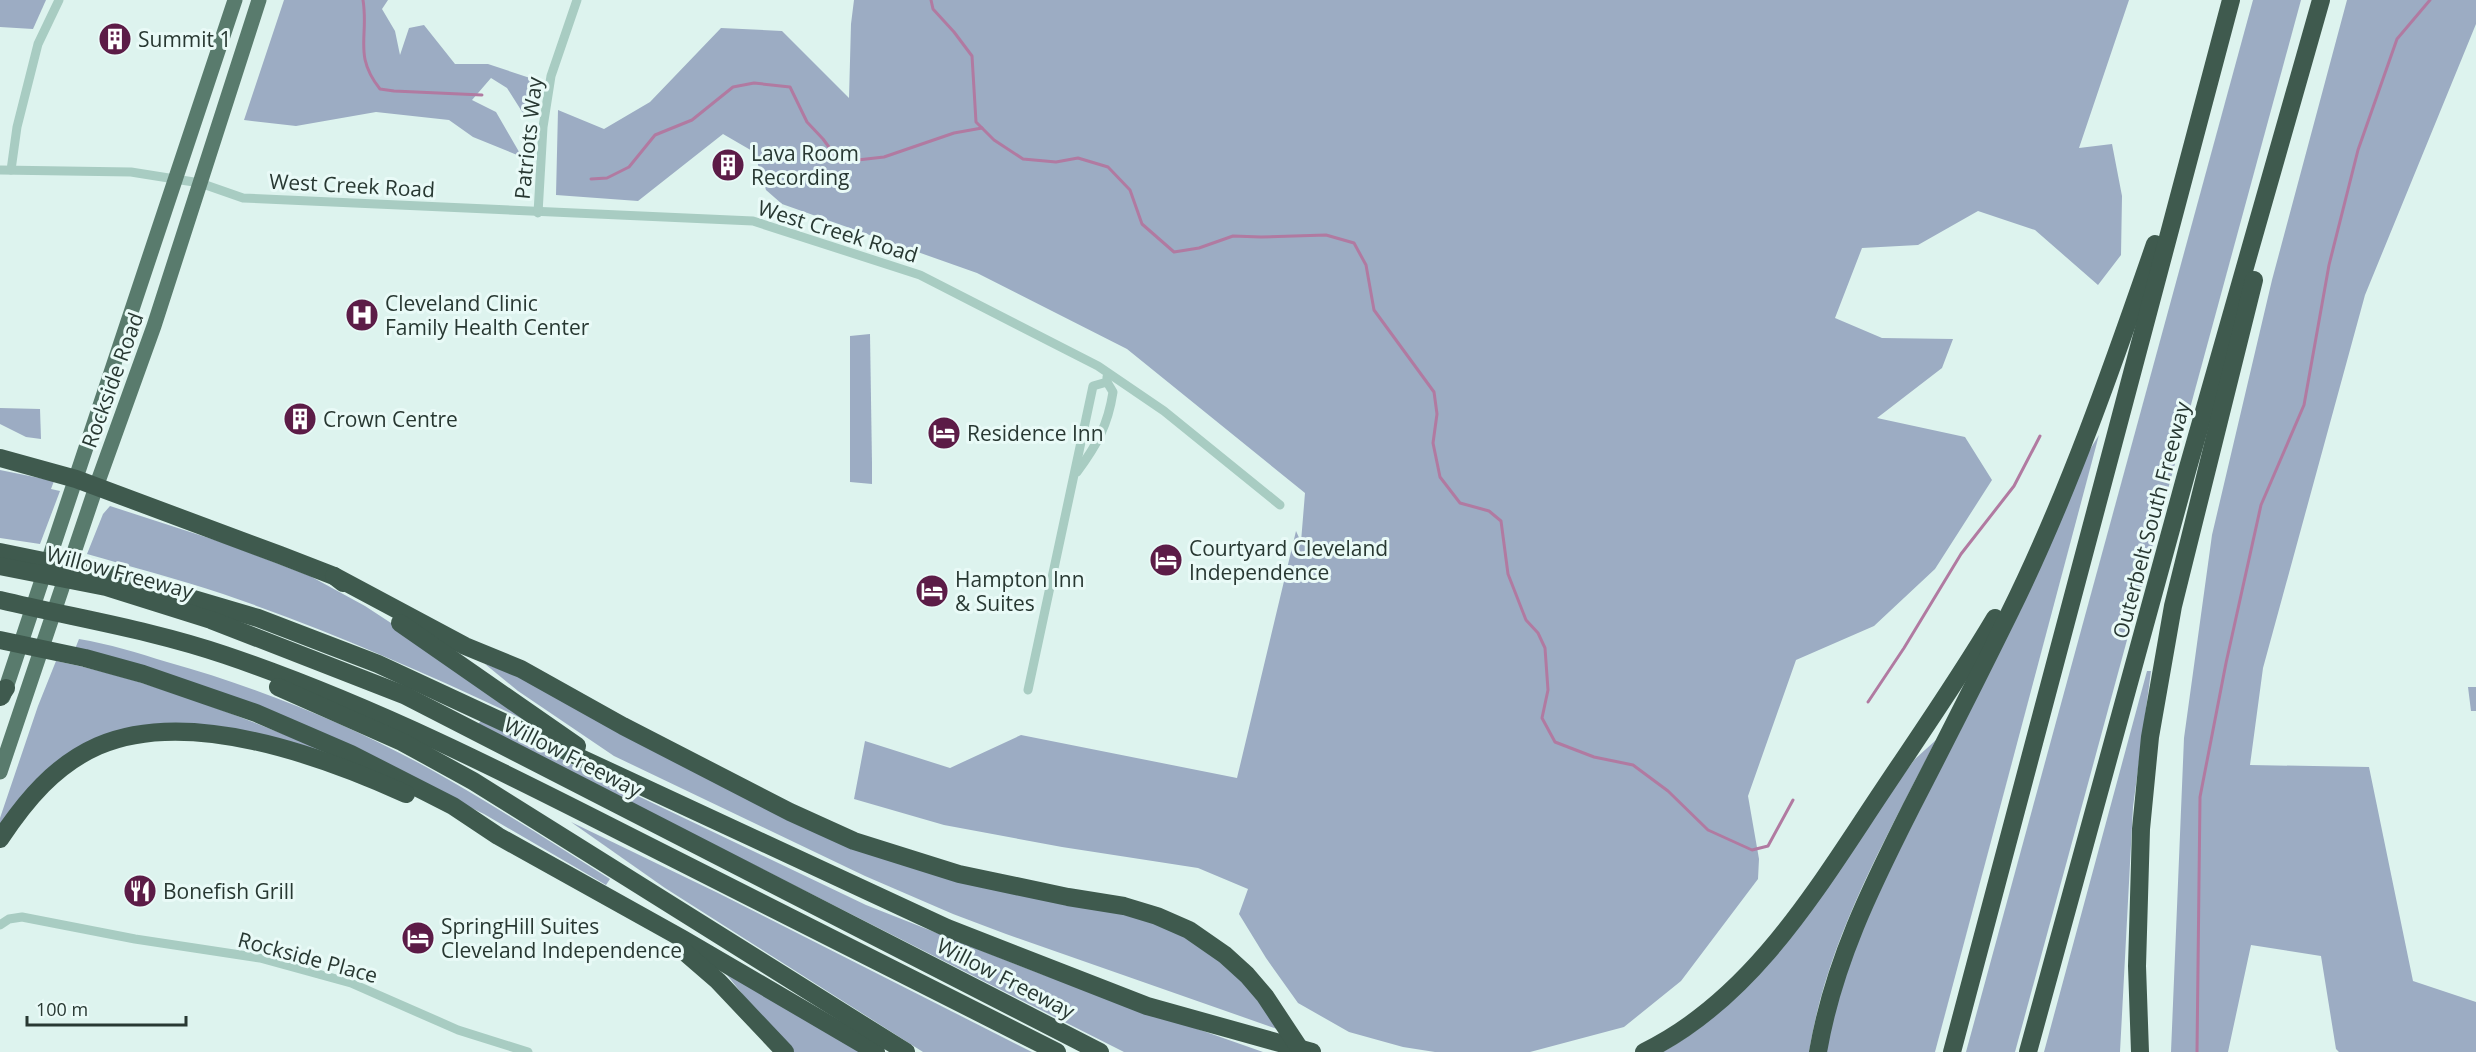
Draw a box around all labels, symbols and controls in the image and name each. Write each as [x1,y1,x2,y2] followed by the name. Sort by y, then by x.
[97,21,133,57] building icon: Summit 1
[138,25,232,53] place label: Summit 1
[508,75,548,201] street label: Patriots Way
[751,139,859,191] place label: Lava Room Recording
[710,147,746,183] building icon: Lava Room Recording
[268,167,436,203] street label: West Creek Road
[754,193,922,269] street label: West Creek Road
[385,289,590,341] place label: Cleveland Clinic Family Health Center
[344,297,380,333] hospital icon: Cleveland Clinic Family Health Center
[75,308,149,452] street label: Rockside Road
[2106,398,2196,642] street label: Outerbelt South Freeway
[282,401,318,437] building icon: Crown Centre
[323,405,458,433] place label: Crown Centre
[926,415,962,451] hotel icon: Residence Inn
[967,419,1104,447] place label: Residence Inn
[1189,534,1388,586] place label: Courtyard Cleveland Independence
[43,539,197,605] street label: Willow Freeway
[1148,542,1184,578] hotel icon: Courtyard Cleveland Independence
[955,565,1085,617] place label: Hampton Inn & Suites
[914,573,950,609] hotel icon: Hampton Inn & Suites
[499,710,647,804] street label: Willow Freeway
[122,873,158,909] restaurant icon: Bonefish Grill
[163,877,294,905] place label: Bonefish Grill
[441,912,682,964] place label: SpringHill Suites Cleveland Independence
[400,920,436,956] hotel icon: SpringHill Suites Cleveland Independence
[235,925,381,989] street label: Rockside Place
[932,931,1080,1025] street label: Willow Freeway
[27,989,186,1027] scale bar
[36,997,88,1021] text: 100 m

